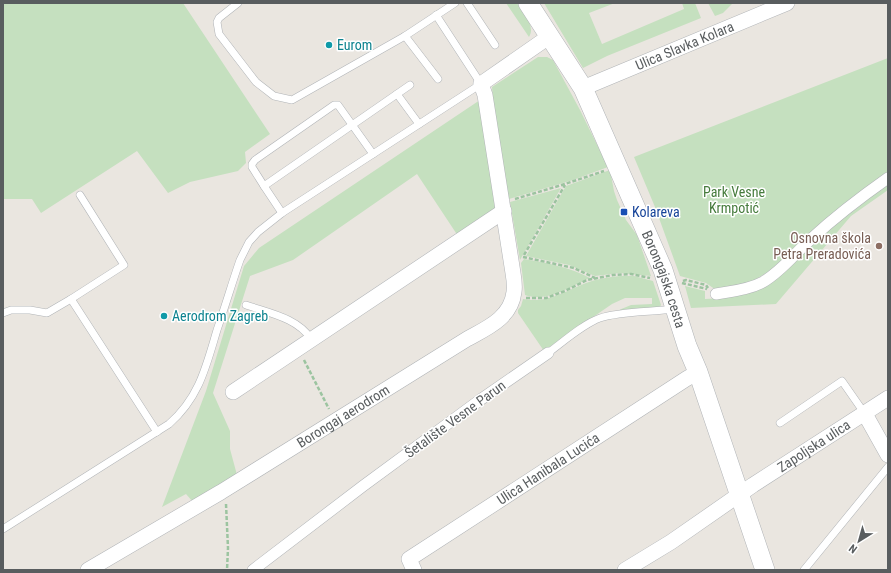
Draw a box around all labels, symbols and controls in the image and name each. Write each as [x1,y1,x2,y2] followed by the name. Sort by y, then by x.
[633,18,736,73] street label: Ulica Slavka Kolara
[337,37,372,53] place label: Eurom
[324,40,334,50] marker: Eurom
[703,184,765,216] park label: Park Vesne Krmpotić
[632,204,680,220] place label: Kolareva
[619,207,629,217] marker: Kolareva
[639,228,689,330] street label: Borongajska cesta
[773,230,871,262] place label: Osnovna škola Petra Preradovića
[874,241,884,251] marker: Osnovna škola Petra Preradovića
[172,308,268,324] place label: Aerodrom Zagreb
[159,311,169,321] marker: Aerodrom Zagreb
[401,376,509,461] street label: Šetalište Vesne Parun
[294,381,392,451] street label: Borongaj aerodrom
[774,417,853,475] street label: Zapoljska ulica
[494,429,602,508] street label: Ulica Hanibala Lucića
[839,521,879,561] north arrow
[846,541,860,556] text: N

